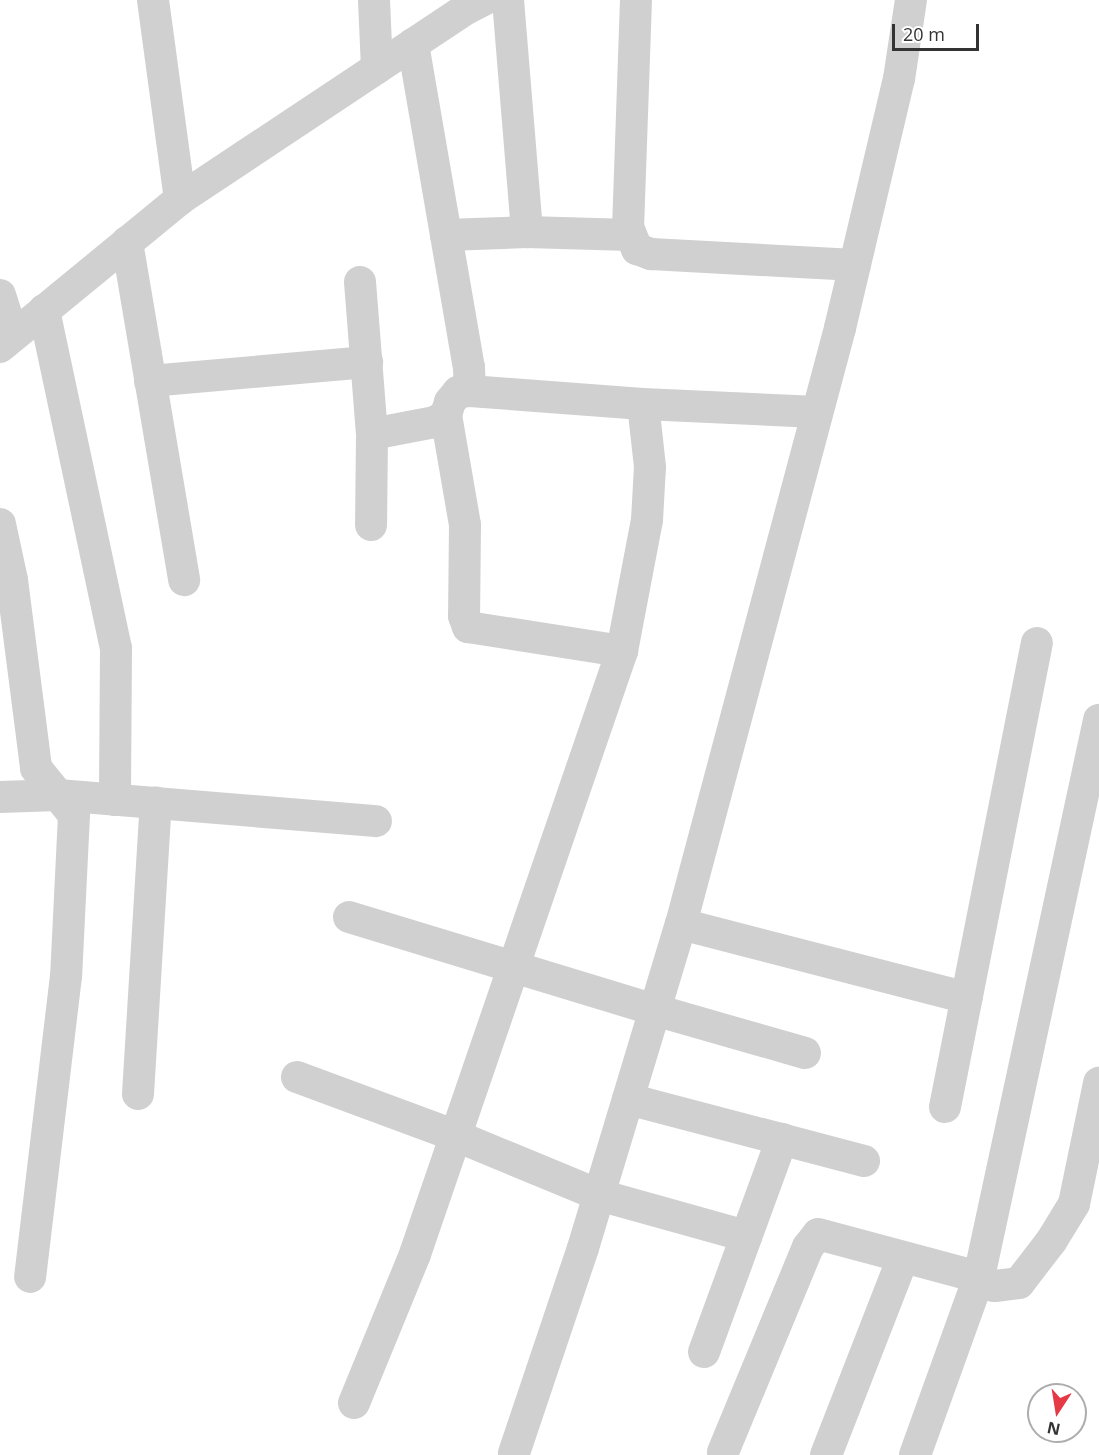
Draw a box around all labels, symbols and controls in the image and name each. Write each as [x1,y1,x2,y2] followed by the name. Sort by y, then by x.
[895,12,982,50] scale bar
[903,22,945,46] text: 20 m
[1027,1383,1087,1443] north arrow
[1045,1417,1062,1441] text: N

